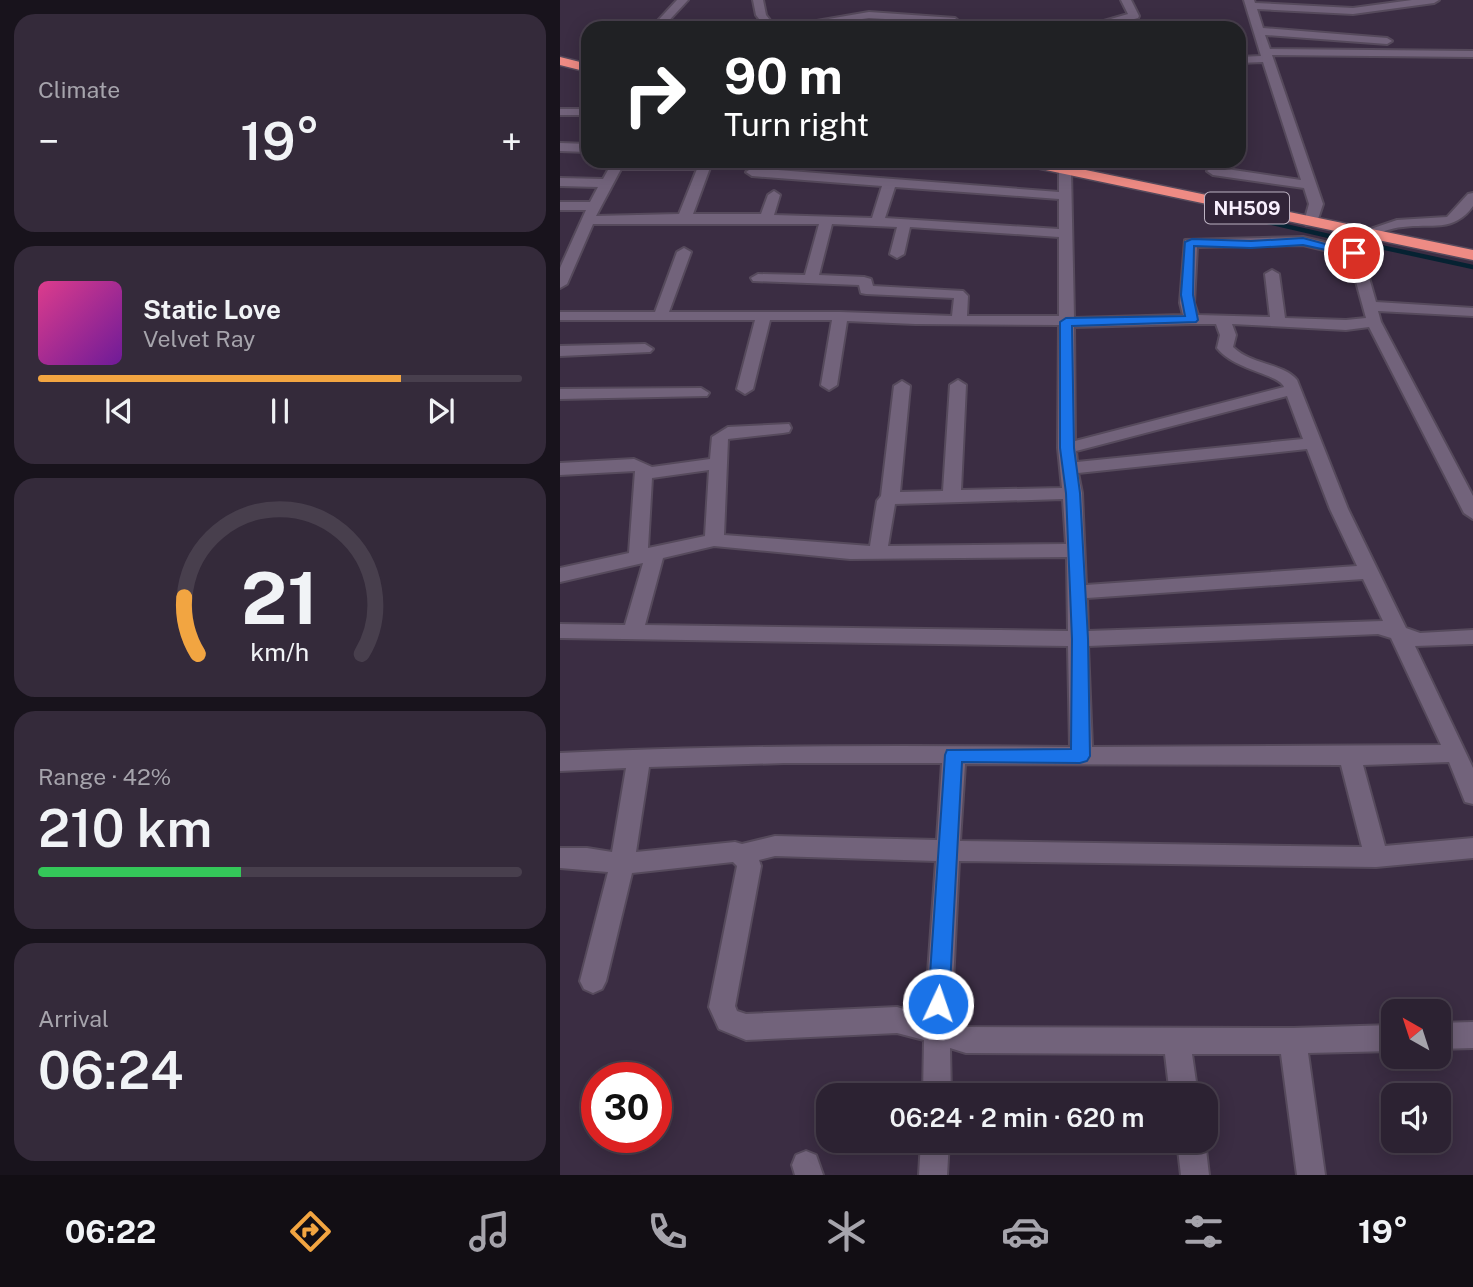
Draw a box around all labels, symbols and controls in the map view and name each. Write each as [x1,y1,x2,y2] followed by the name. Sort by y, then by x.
[724,47,843,105] text: 90 m
[609,49,700,140] icon: right
[38,76,120,103] text: Climate
[724,106,869,143] text: Turn right
[240,111,320,172] text: 19°
[38,119,59,164] text: −
[501,119,522,164] text: +
[1205,192,1289,224] road number: NH509
[1324,223,1384,283] pin
[1335,234,1373,272] icon: arrive
[143,294,281,325] text: Static Love
[143,325,255,352] text: Velvet Ray
[100,392,138,430] icon: previous
[261,392,299,430] icon: pause
[422,392,460,430] icon: next
[241,555,319,640] text: 21
[251,636,309,666] text: km/h
[38,763,171,790] text: Range · 42%
[38,798,212,859] text: 210 km
[901,967,975,1041] position arrow
[1381,999,1451,1069] north arrow
[1381,999,1451,1153] map controls
[38,1005,109,1032] text: Arrival
[38,1040,184,1101] text: 06:24
[581,1062,672,1153] speed limit sign: 30
[1381,1083,1451,1153] button: sound
[890,1102,1144,1133] text: 06:24 · 2 min · 620 m
[286,1207,335,1256] icon: directions
[465,1207,514,1256] icon: music
[643,1207,692,1256] icon: phone
[822,1207,871,1256] icon: climate
[1001,1207,1050,1256] icon: car
[1179,1207,1228,1256] icon: filters
[65,1213,156,1250] text: 06:22
[1358,1213,1408,1250] text: 19°

